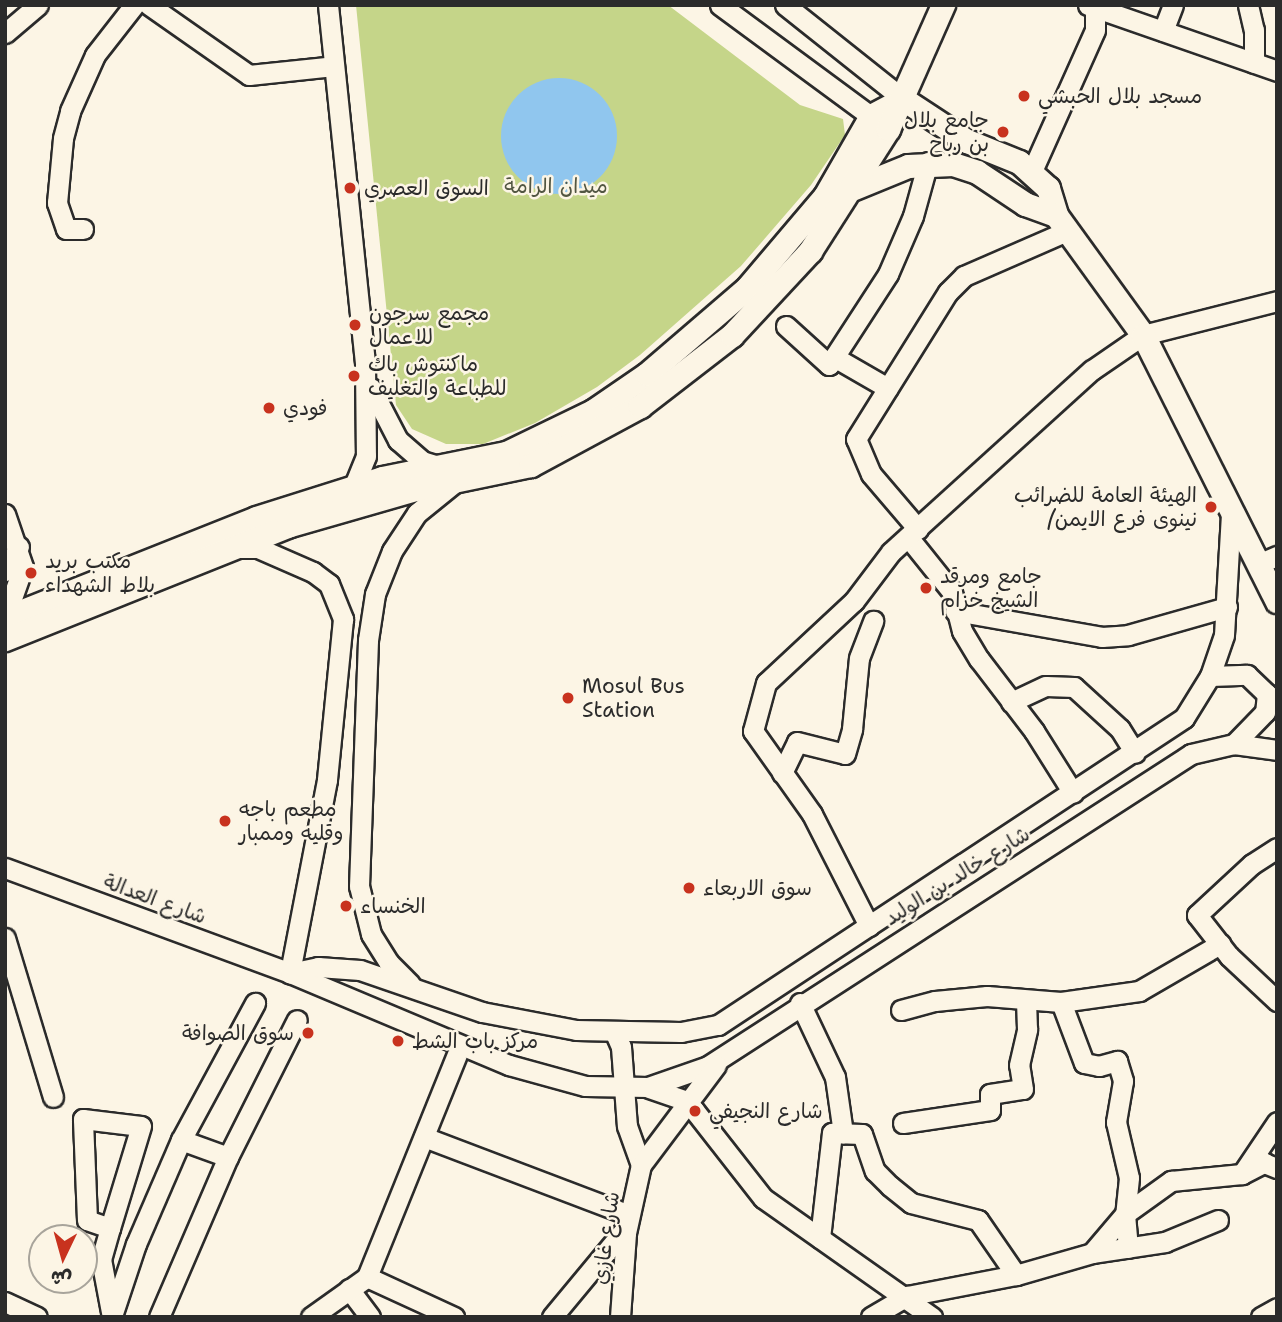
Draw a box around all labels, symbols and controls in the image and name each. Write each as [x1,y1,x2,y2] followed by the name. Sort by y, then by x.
[1038,83,1202,109] place label: مسجد بلال الحبشي
[1016,88,1032,104] marker: مسجد بلال الحبشي
[904,107,989,157] place label: جامع بلال بن رباح
[995,124,1011,140] marker: جامع بلال بن رباح
[504,173,608,199] park label: ميدان الرامة
[364,175,489,201] place label: السوق العصري
[342,180,358,196] marker: السوق العصري
[369,300,489,350] place label: مجمع سرجون للاعمال
[347,317,363,333] marker: مجمع سرجون للاعمال
[368,351,507,401] place label: ماكنتوش باك للطباعة والتغليف
[346,368,362,384] marker: ماكنتوش باك للطباعة والتغليف
[283,395,327,421] place label: فودي
[261,400,277,416] marker: فودي
[1014,482,1197,532] place label: الهيئة العامة للضرائب /نينوى فرع الايمن
[1203,499,1219,515] marker: الهيئة العامة للضرائب /نينوى فرع الايمن
[45,548,155,598] place label: مكتب بريد بلاط الشهداء
[940,563,1042,613] place label: جامع ومرقد الشيخ خزام
[23,565,39,581] marker: مكتب بريد بلاط الشهداء
[918,580,934,596] marker: جامع ومرقد الشيخ خزام
[582,673,685,723] place label: Mosul Bus Station
[560,690,576,706] marker: Mosul Bus Station
[239,796,344,846] place label: مطعم باجه وقليه وممبار
[217,813,233,829] marker: مطعم باجه وقليه وممبار
[880,821,1034,931] street label: شارع خالد بن الوليد
[100,869,210,929] street label: شارع العدالة
[703,875,812,901] place label: سوق الاربعاء
[681,880,697,896] marker: سوق الاربعاء
[360,893,426,919] place label: الخنساء
[338,898,354,914] marker: الخنساء
[182,1020,294,1046] place label: سوق الصوافة
[300,1025,316,1041] marker: سوق الصوافة
[412,1028,538,1054] place label: مركز باب الشط
[390,1033,406,1049] marker: مركز باب الشط
[709,1098,823,1124] place label: شارع النجيفي
[687,1103,703,1119] marker: شارع النجيفي
[587,1190,625,1286] street label: شارع غازي
[28,1224,98,1294] north arrow
[50,1265,73,1292] text: ش

